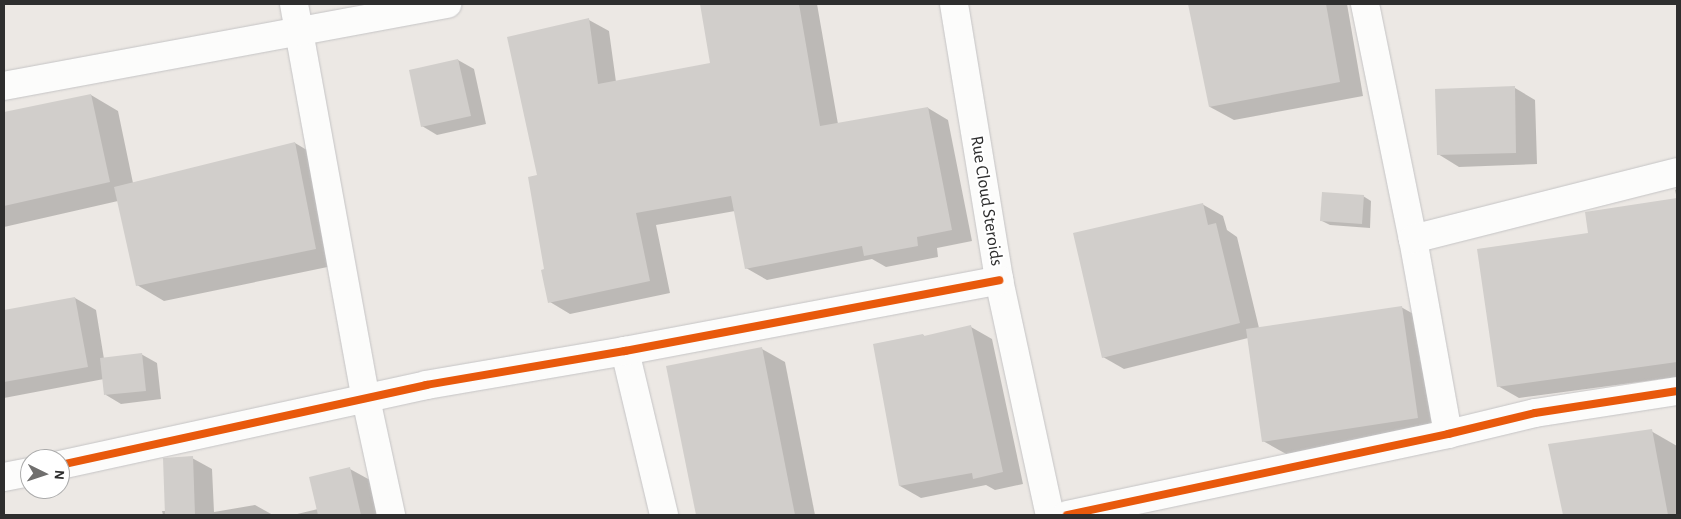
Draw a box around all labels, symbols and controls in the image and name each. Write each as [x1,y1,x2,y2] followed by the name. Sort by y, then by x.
[965,134,1007,268] street label: Rue Cloud Steroids
[20,449,70,499] north arrow
[52,470,66,480] text: N

